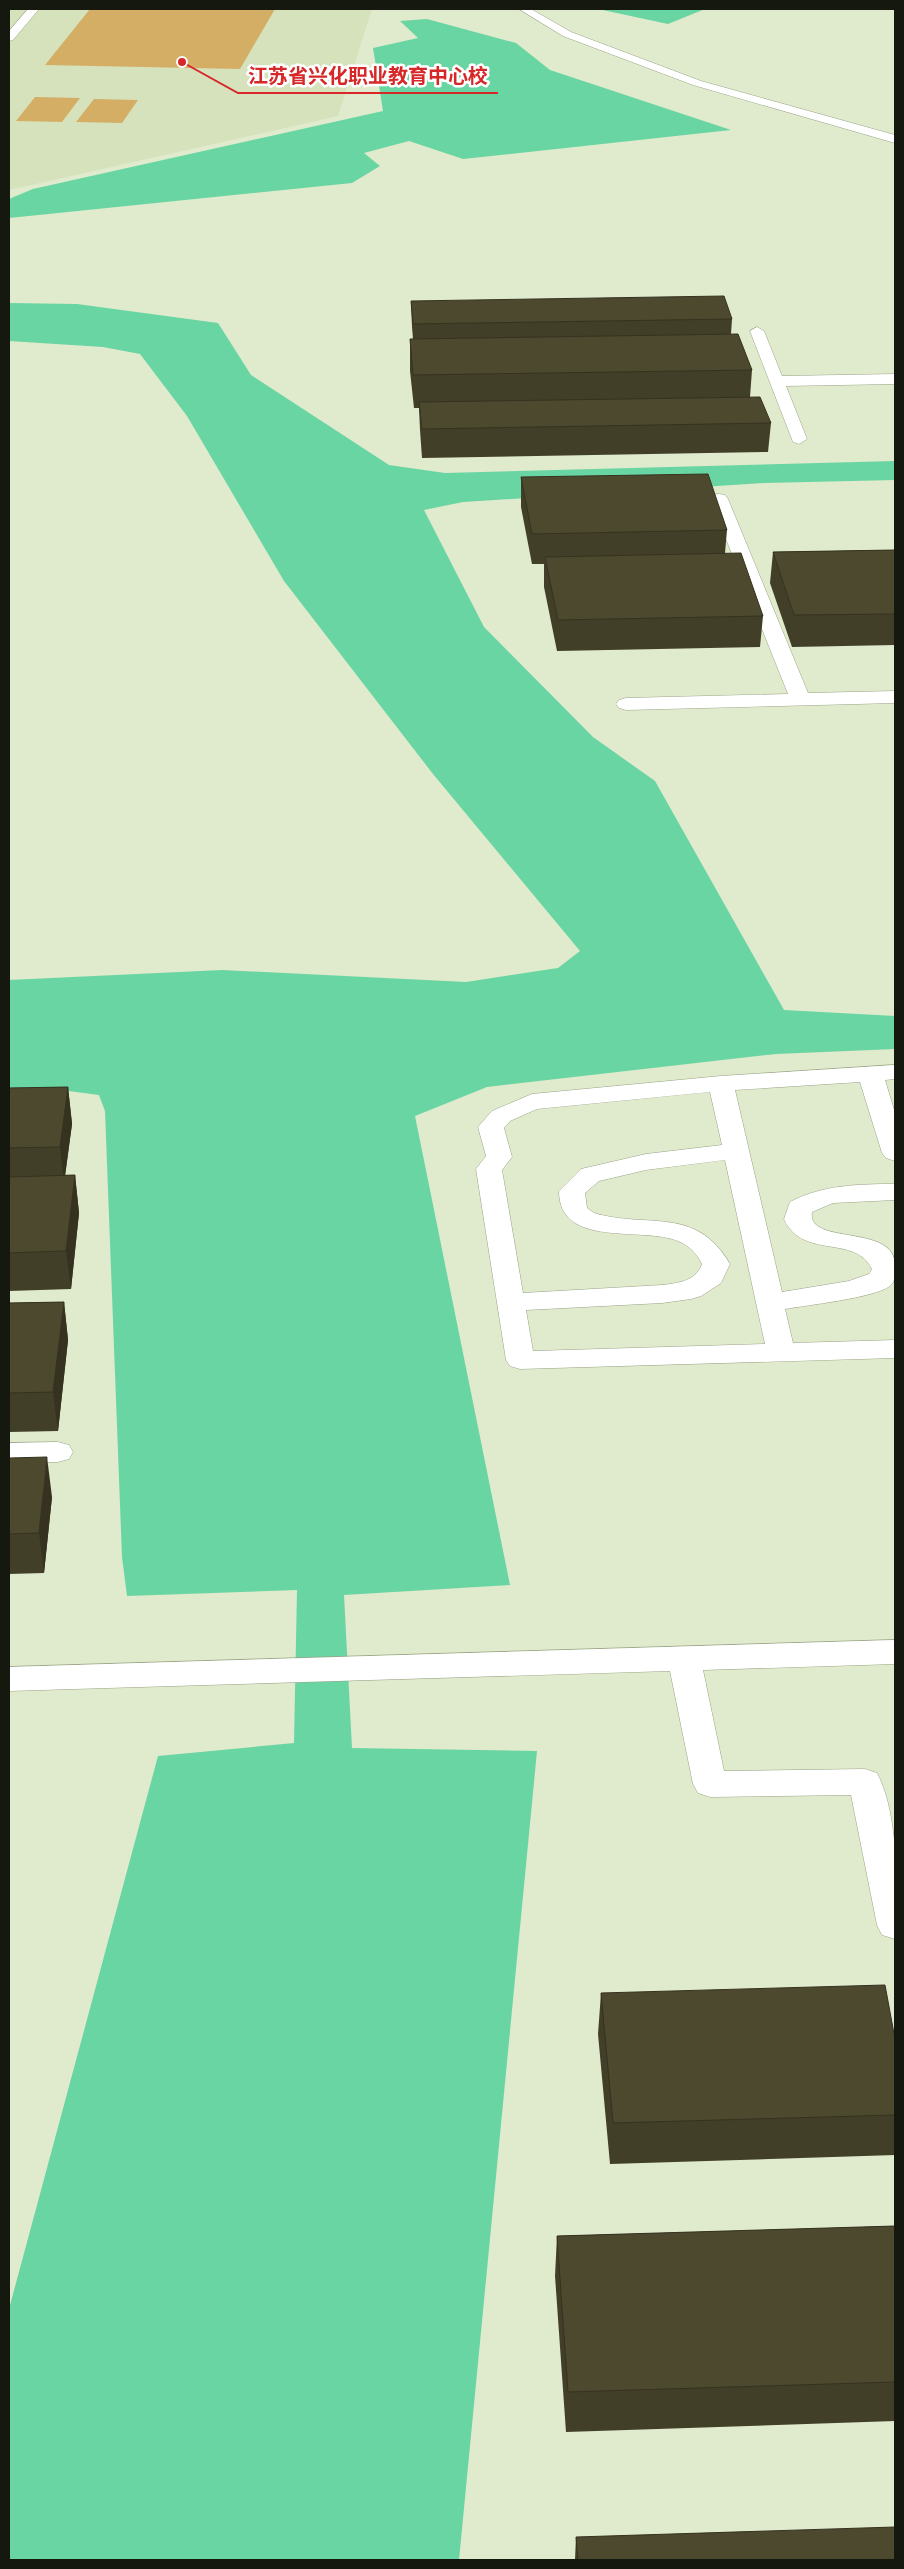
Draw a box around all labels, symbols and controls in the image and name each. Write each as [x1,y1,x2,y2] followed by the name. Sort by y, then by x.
[238,58,498,93] callout: 江苏省兴化职业教育中心校
[248,60,488,91] text: 江苏省兴化职业教育中心校

